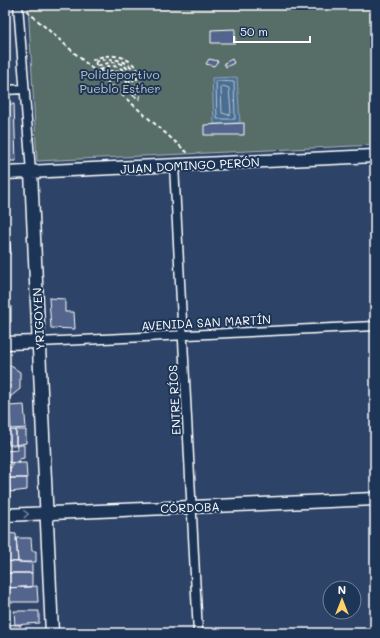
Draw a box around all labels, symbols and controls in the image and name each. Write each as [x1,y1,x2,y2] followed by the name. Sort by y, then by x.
[234,18,310,44] scale bar
[240,23,268,39] text: 50 m
[79,66,161,96] park label: Polideportivo Pueblo Esther
[120,153,260,177] street label: JUAN DOMINGO PERÓN
[28,287,48,351] street label: YRIGOYEN
[141,311,271,333] street label: AVENIDA SAN MARTÍN
[164,364,184,435] street label: ENTRE RÍOS
[160,498,220,516] street label: CÓRDOBA
[23,510,29,518] one-way arrow
[322,580,362,620] north arrow
[338,582,346,597] text: N

